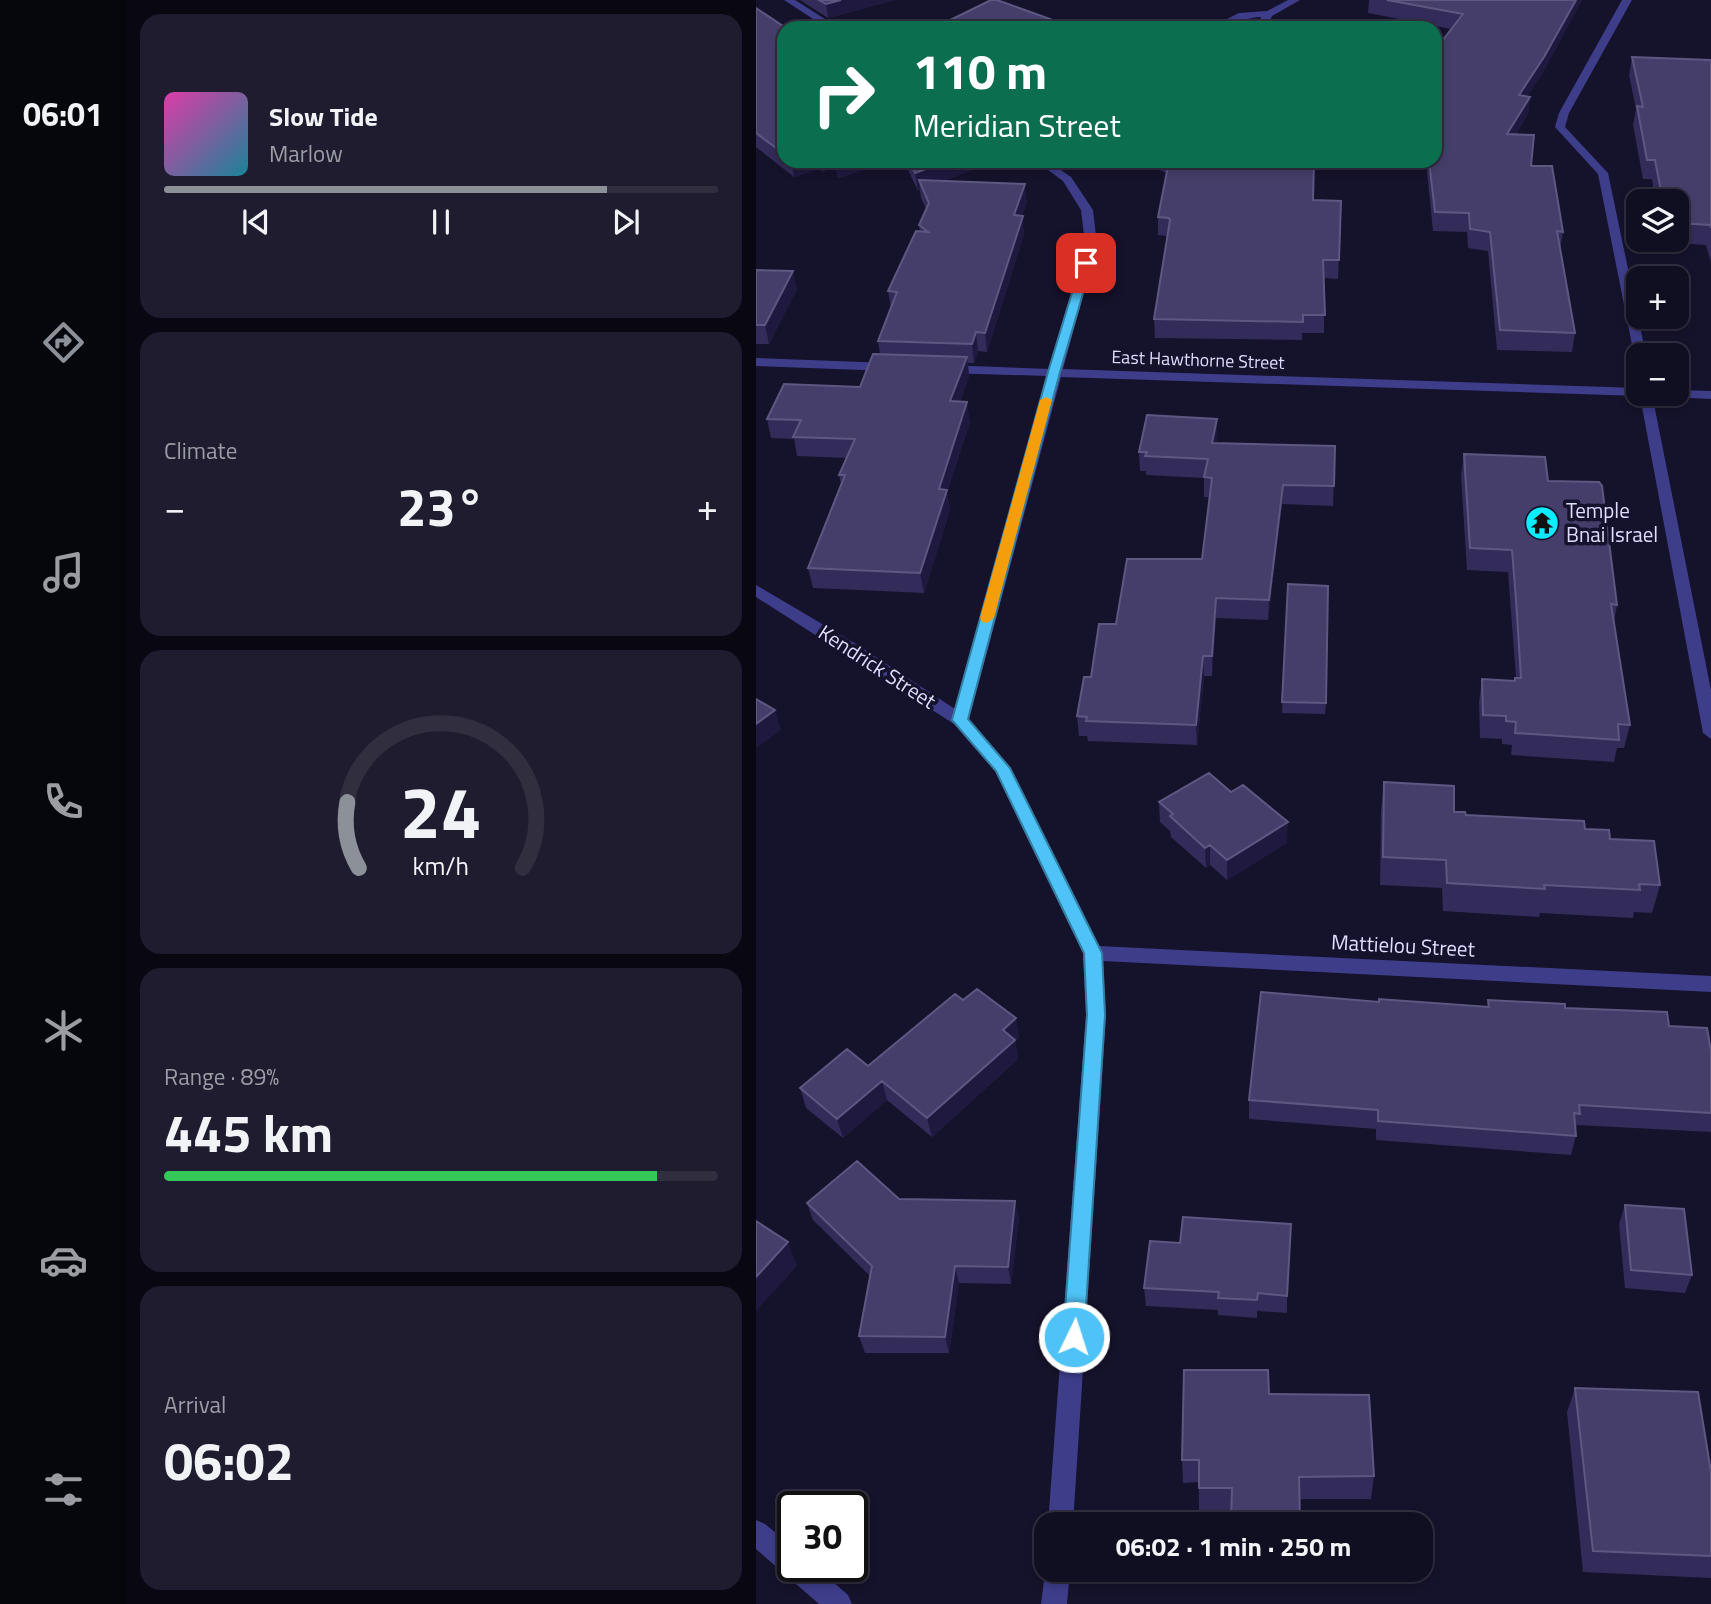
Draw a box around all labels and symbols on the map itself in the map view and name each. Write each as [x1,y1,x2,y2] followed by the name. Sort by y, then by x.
[1056,233,1116,293] pin
[1111,343,1286,376] street label: East Hawthorne Street
[1566,494,1658,550] place label: Temple Bnai Israel
[1523,504,1561,542] temple icon: Temple Bnai Israel
[812,616,943,717] street label: Kendrick Street
[1330,925,1476,965] street label: Mattielou Street
[1037,1300,1111,1374] position arrow
[777,1491,868,1582] speed limit sign: 30

